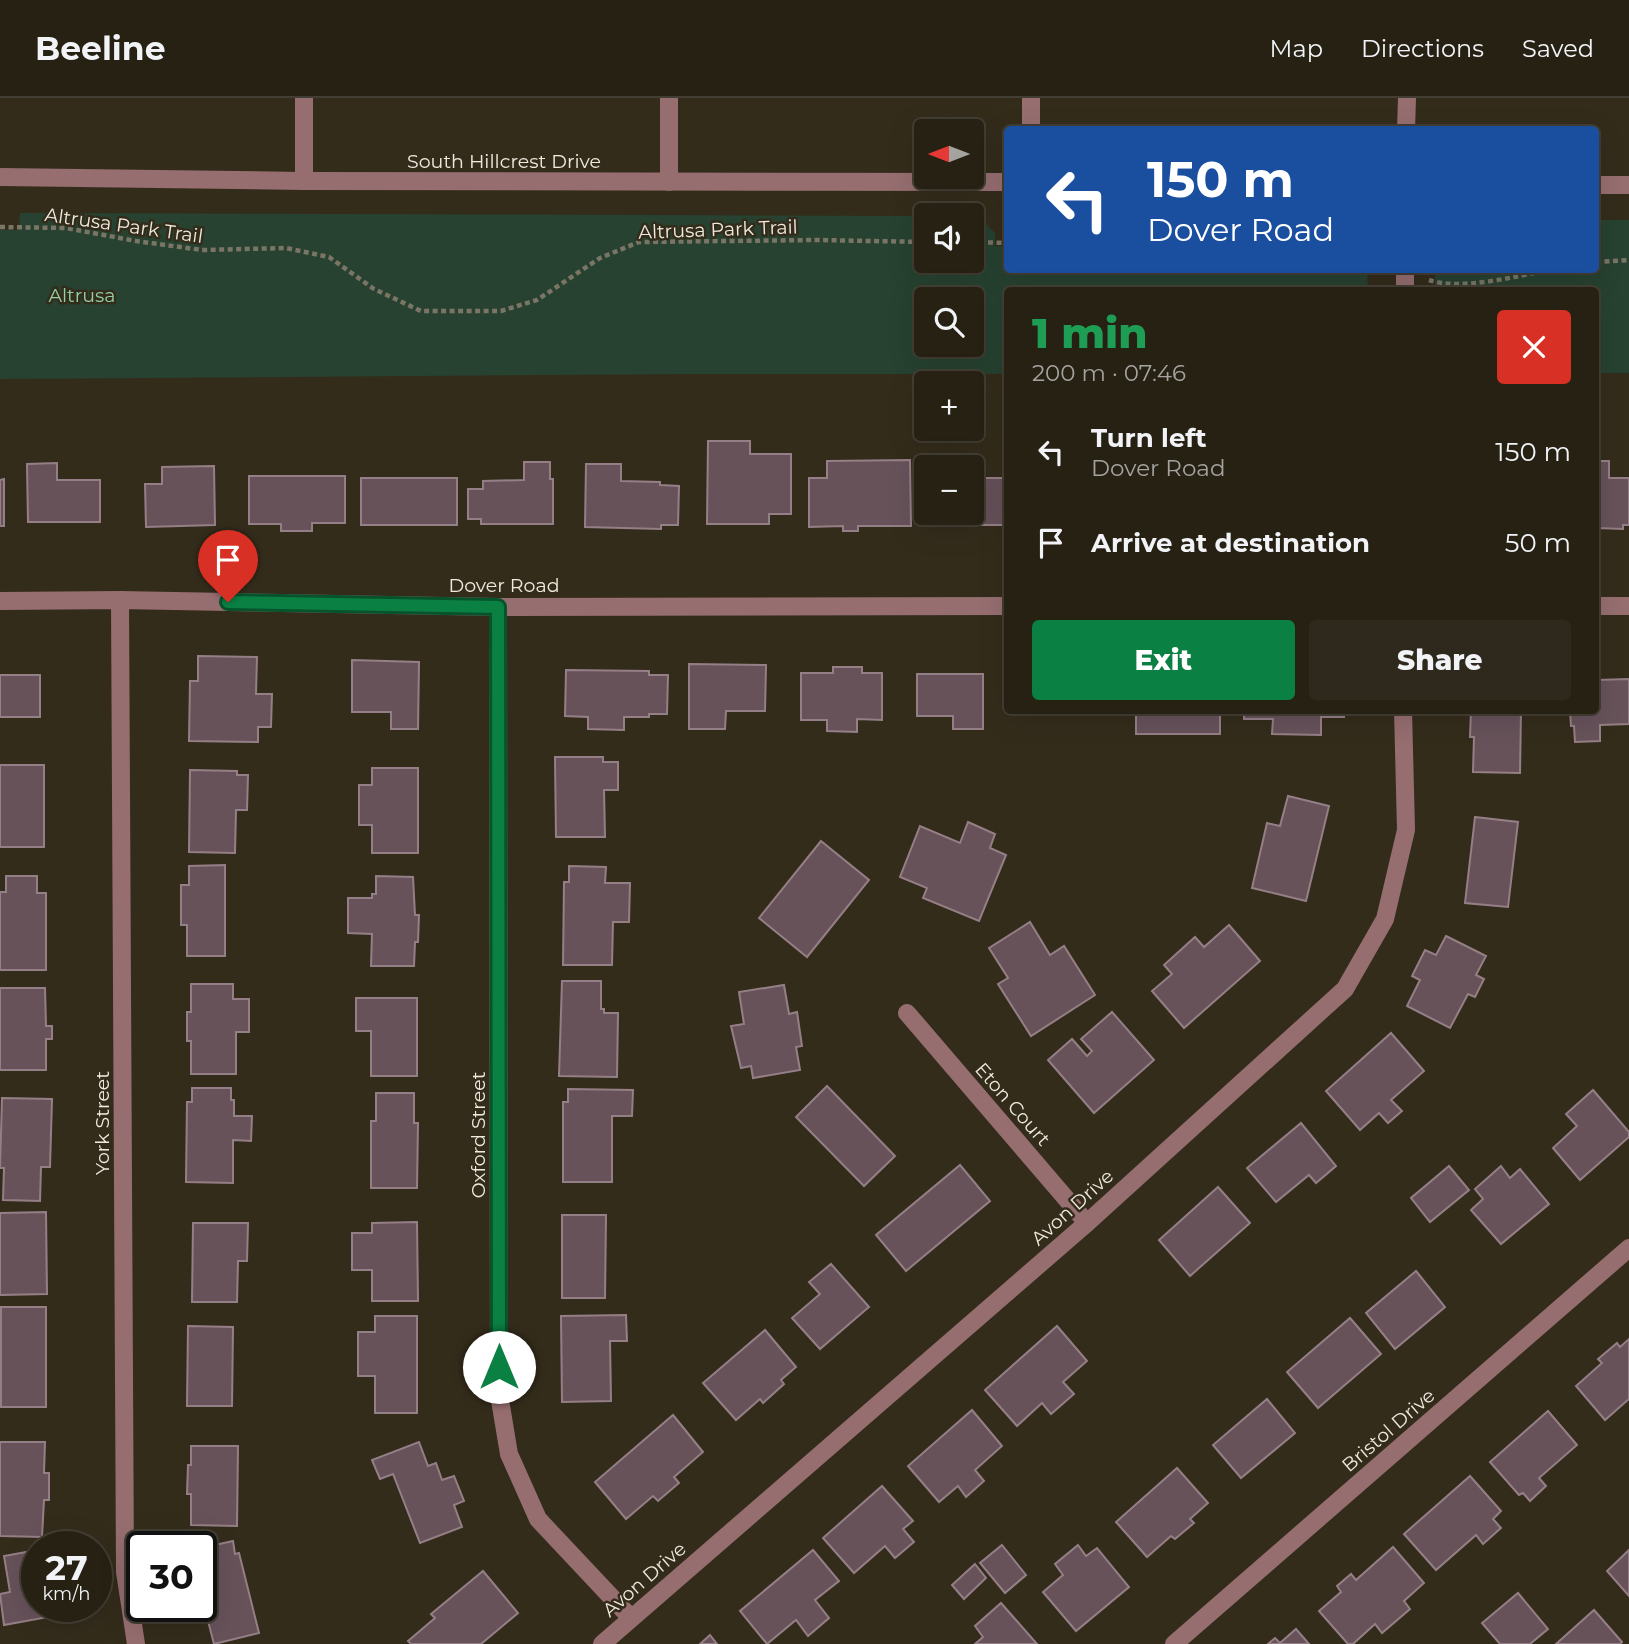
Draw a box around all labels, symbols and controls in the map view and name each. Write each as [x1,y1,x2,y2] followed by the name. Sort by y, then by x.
[35,28,166,68] text: Beeline
[1270,34,1323,63] text: Map
[1361,34,1484,63] text: Directions
[1522,34,1594,63] text: Saved
[914,119,984,189] north arrow
[914,119,984,525] map controls
[407,150,601,173] street label: South Hillcrest Drive
[1147,150,1294,209] text: 150 m
[1032,154,1123,245] icon: left
[43,203,204,248] street label: Altrusa Park Trail
[914,203,984,273] button: sound
[1147,210,1334,249] text: Dover Road
[638,215,798,244] street label: Altrusa Park Trail
[48,284,116,307] park label: Altrusa
[914,287,984,357] button: search
[1032,307,1148,359] text: 1 min
[1497,310,1571,384] button: close
[1032,359,1186,387] text: 200 m · 07:46
[914,371,984,441] button: +
[1091,422,1207,454] text: Turn left
[1032,433,1070,471] icon: left
[1495,436,1571,468] text: 150 m
[1091,454,1225,482] text: Dover Road
[914,455,984,525] button: −
[1032,524,1070,562] icon: arrive
[1091,527,1370,559] text: Arrive at destination
[1505,527,1571,559] text: 50 m
[198,530,258,602] pin
[209,541,247,579] icon: arrive
[448,574,560,597] street label: Dover Road
[1032,620,1295,700] button: Exit
[1309,620,1571,700] button: Share
[970,1058,1055,1151] street label: Eton Court
[91,1071,114,1175] street label: York Street
[467,1071,490,1198] street label: Oxford Street
[1026,1164,1118,1250] street label: Avon Drive
[462,1330,536,1404] position arrow
[1337,1384,1439,1477] street label: Bristol Drive
[126,1531,217,1622] speed limit sign: 30
[598,1537,691,1622] street label: Avon Drive
[45,1546,88,1589] text: 27
[42,1583,91,1605] text: km/h

